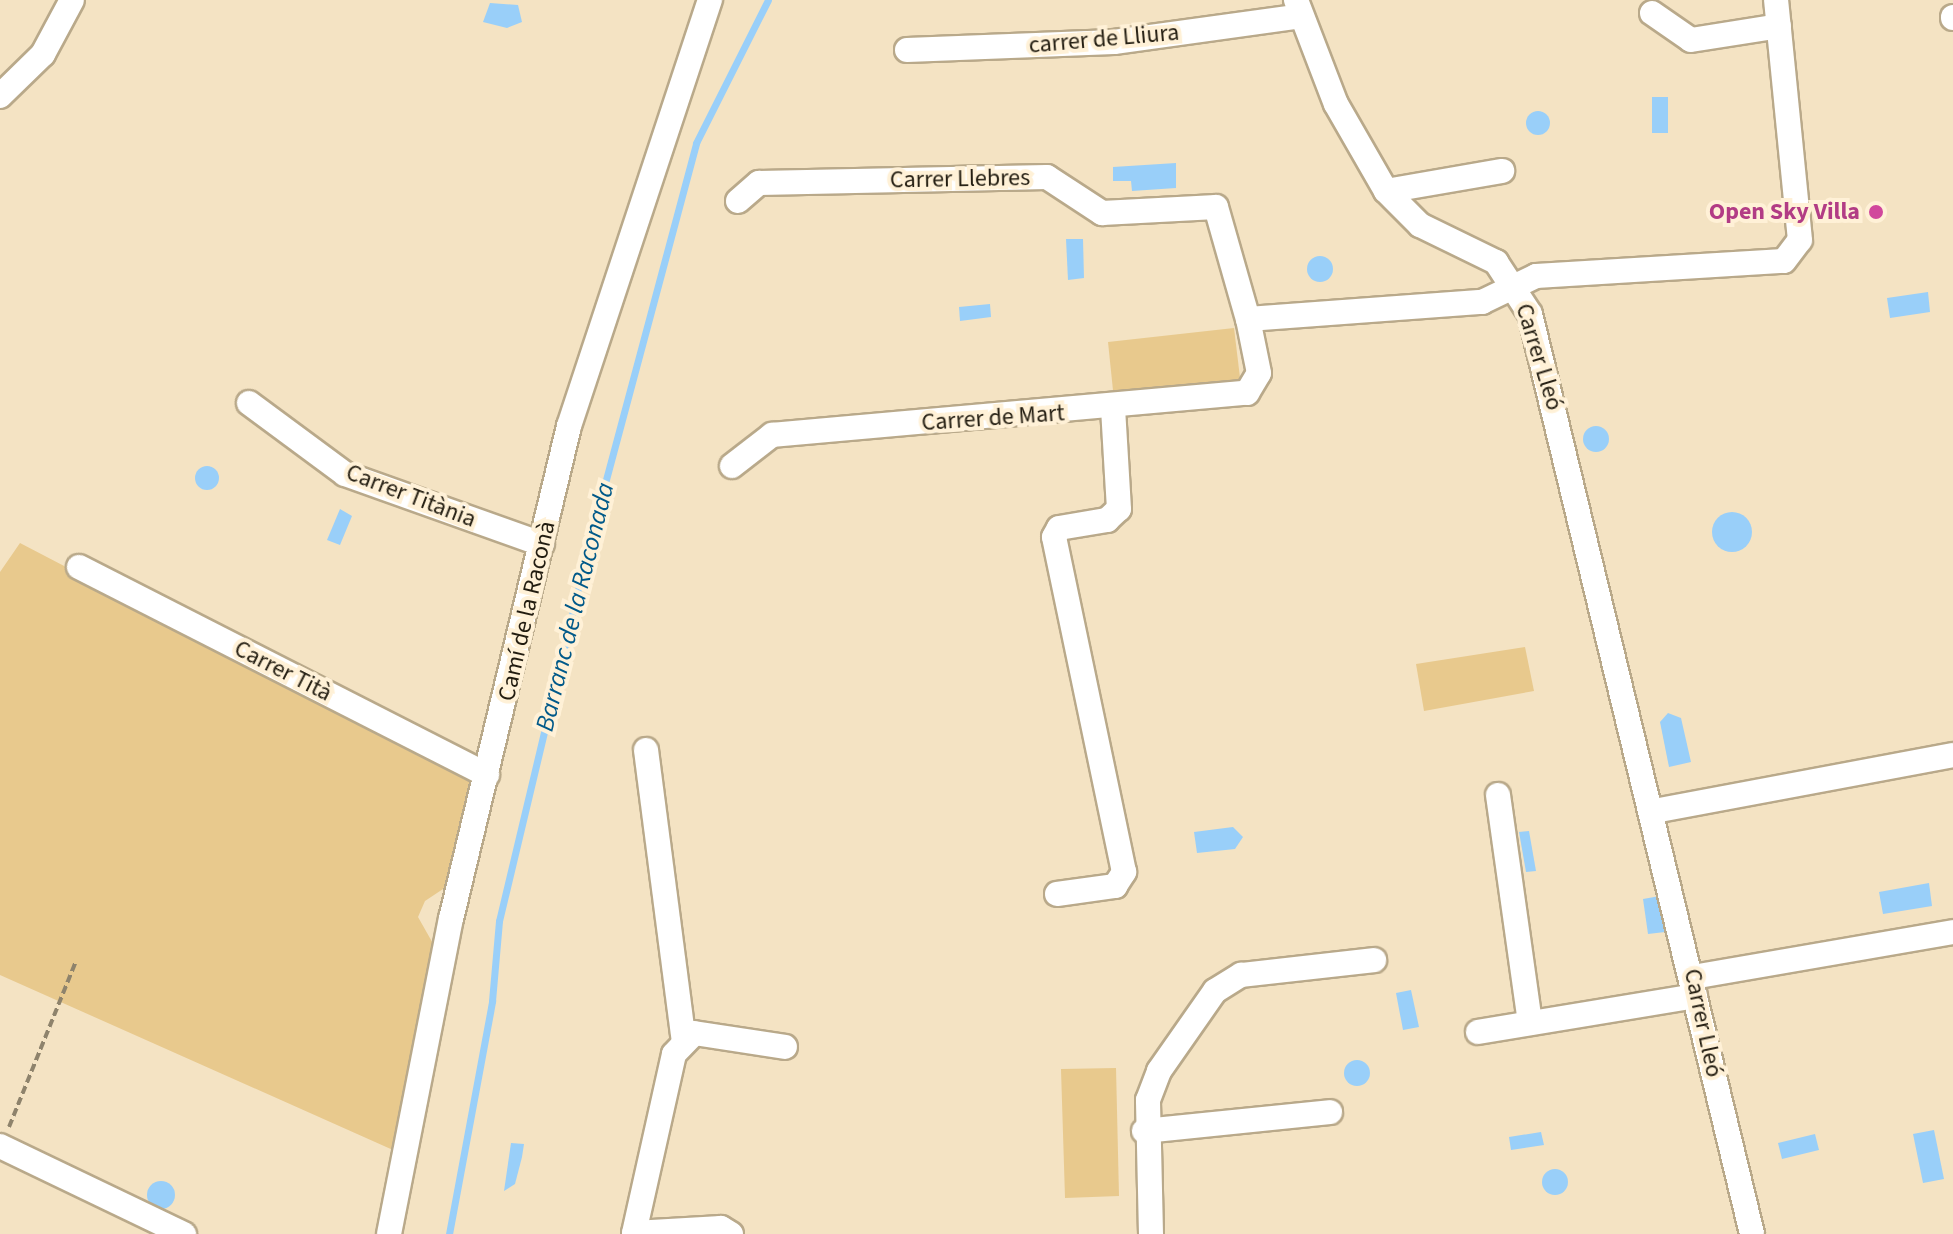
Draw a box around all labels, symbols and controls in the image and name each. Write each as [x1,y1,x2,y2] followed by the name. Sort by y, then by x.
[1028,18,1180,60] street label: carrer de Lliura
[890,163,1030,195] street label: Carrer Llebres
[1709,198,1860,226] place label: Open Sky Villa
[1867,203,1885,221] marker: Open Sky Villa
[1509,300,1569,414] street label: Carrer Lleó
[921,399,1065,437] street label: Carrer de Mart
[342,458,480,534] street label: Carrer Titània
[529,479,621,735] water label: Barranc de la Raconada
[492,518,562,704] street label: Camí de la Raconà
[229,634,337,708] street label: Carrer Tità
[1677,966,1729,1080] street label: Carrer Lleó

